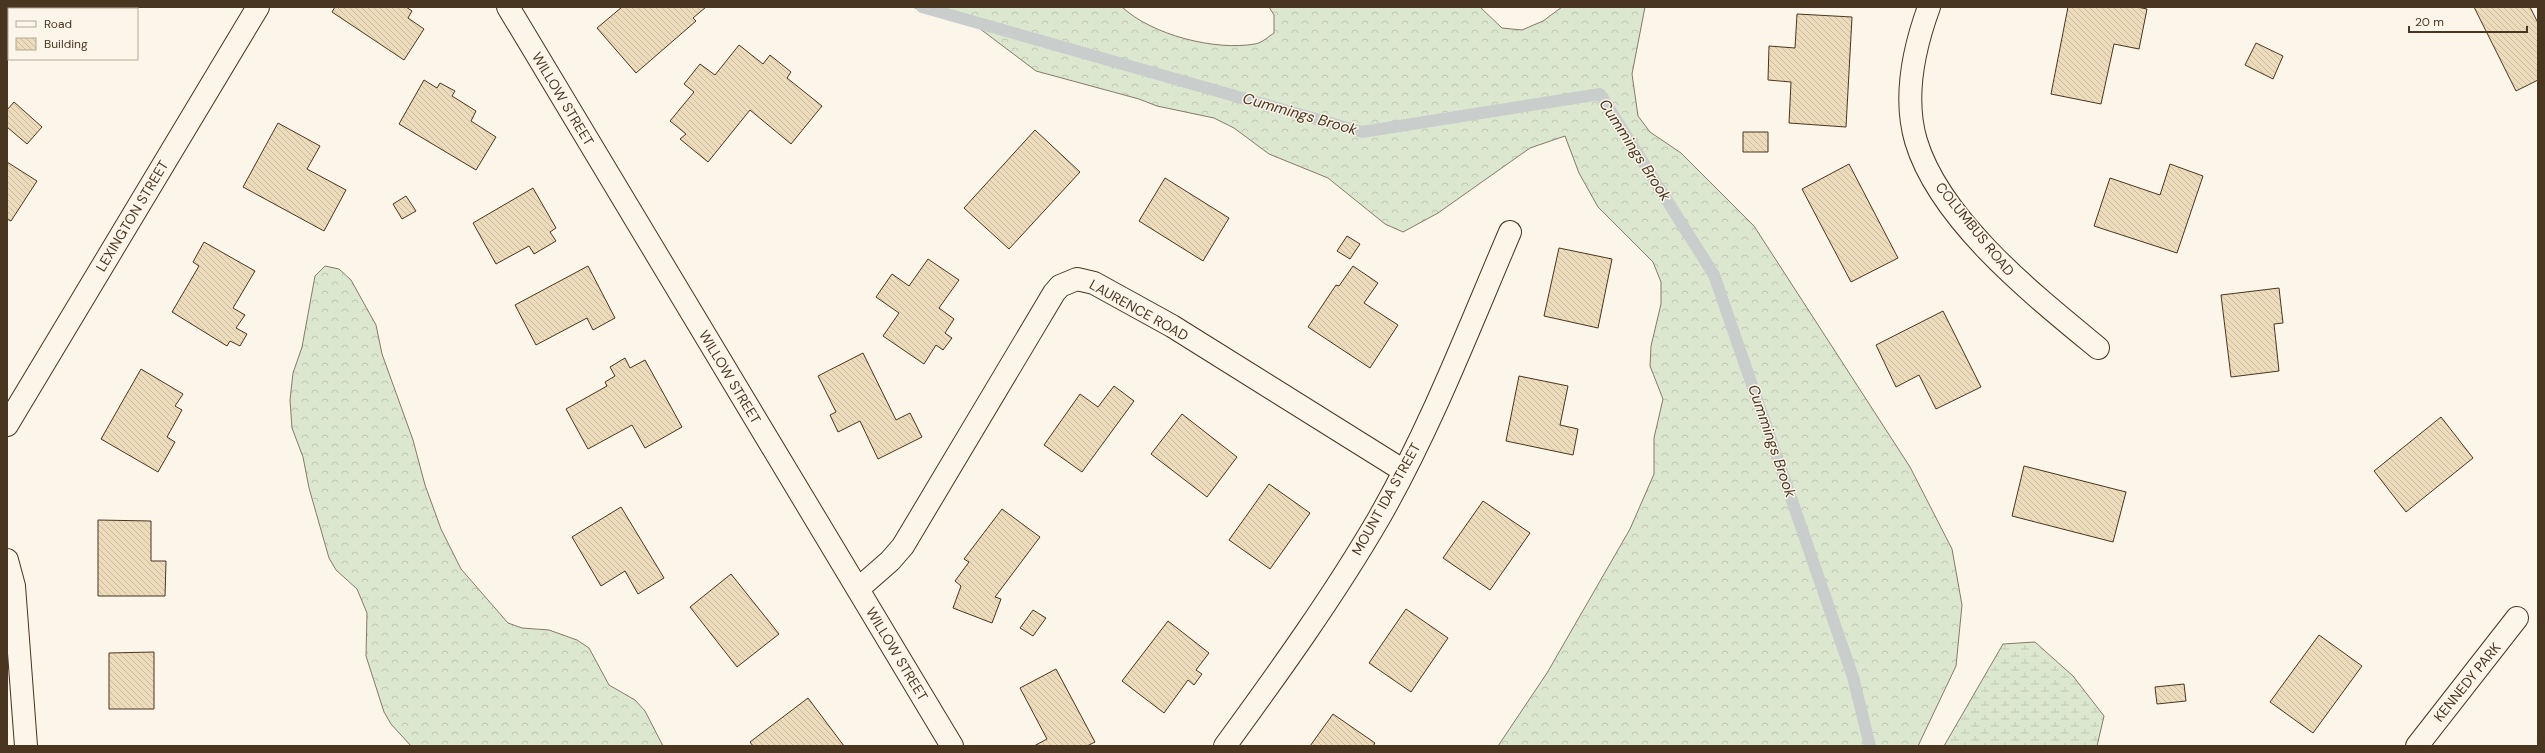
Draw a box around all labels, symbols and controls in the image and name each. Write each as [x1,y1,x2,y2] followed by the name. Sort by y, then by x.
[8,8,138,60] legend
[2409,8,2527,34] scale bar
[2415,14,2444,30] text: 20 m
[44,16,72,32] text: Road
[44,36,88,52] text: Building
[528,49,598,149] street label: WILLOW STREET
[1240,88,1360,140] water label: Cummings Brook
[1594,95,1676,205] water label: Cummings Brook
[92,157,172,275] street label: LEXINGTON STREET
[1932,178,2018,280] street label: COLUMBUS ROAD
[1086,275,1192,345] street label: LAURENCE ROAD
[695,327,765,427] street label: WILLOW STREET
[1743,382,1801,500] water label: Cummings Brook
[1348,439,1424,558] street label: MOUNT IDA STREET
[862,604,932,704] street label: WILLOW STREET
[2430,639,2504,725] street label: KENNEDY PARK

